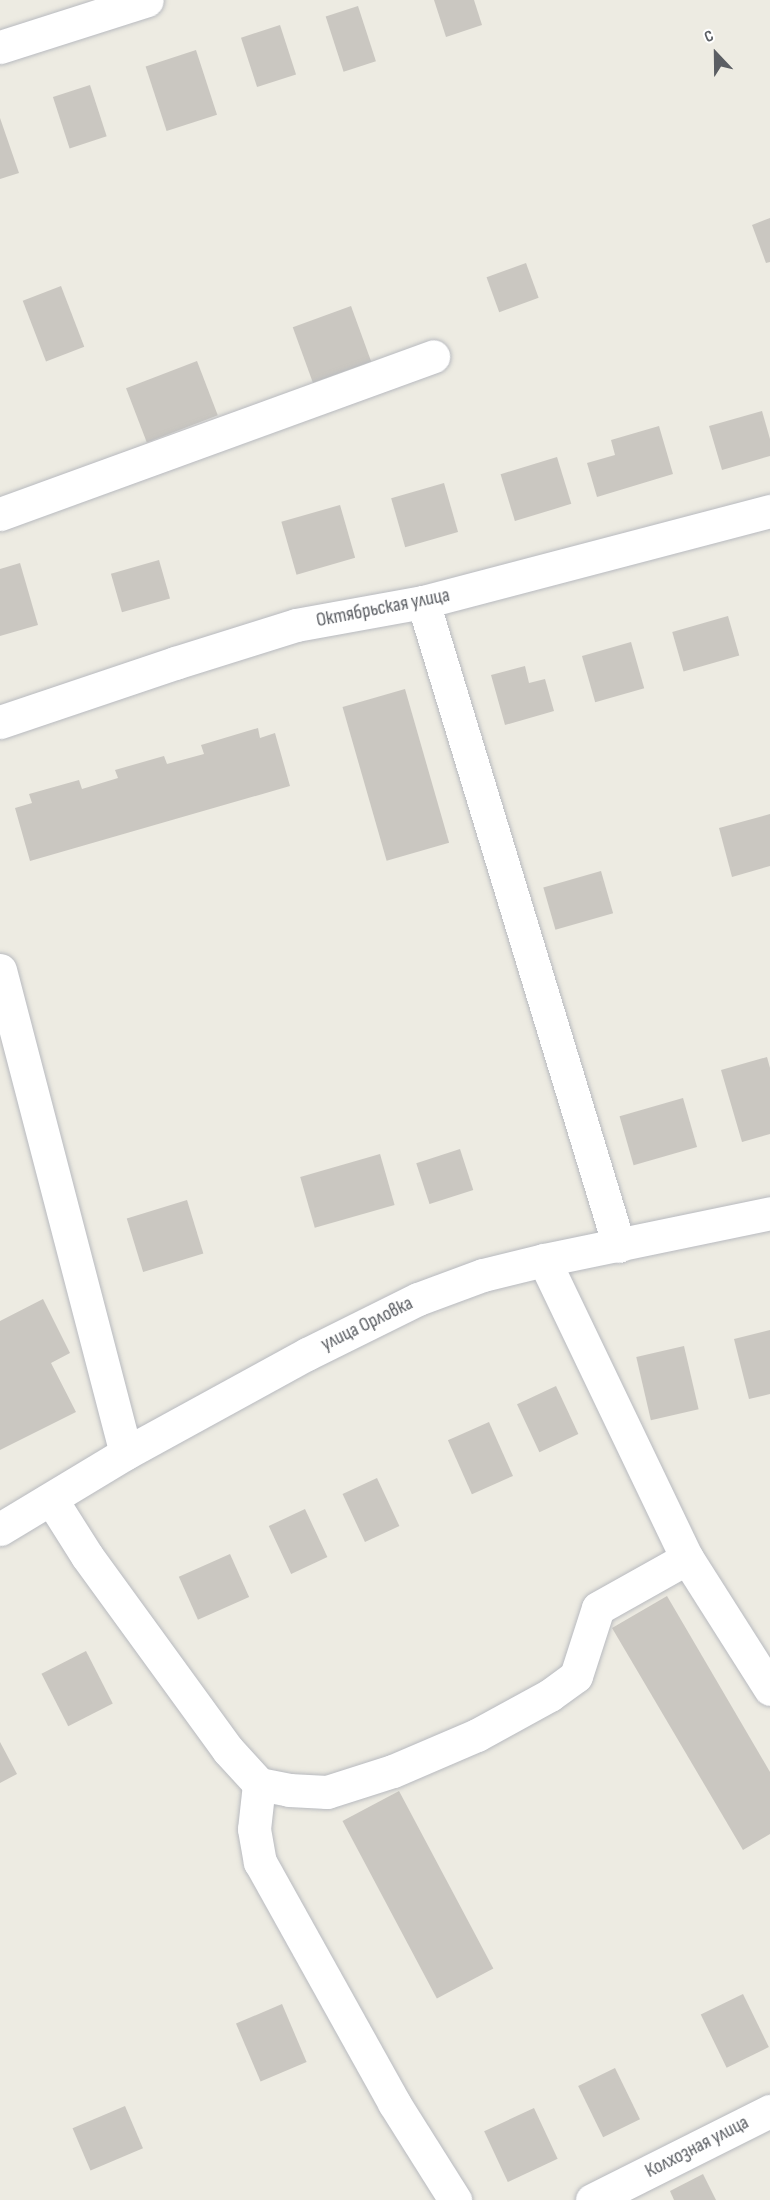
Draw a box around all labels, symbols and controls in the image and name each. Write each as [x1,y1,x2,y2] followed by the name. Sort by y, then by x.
[686,24,746,84] north arrow
[702,26,716,47] text: С
[314,583,452,633] street label: Октябрьская улица
[317,1291,417,1357] street label: улица Орловка
[641,2111,753,2183] street label: Колхозная улица

